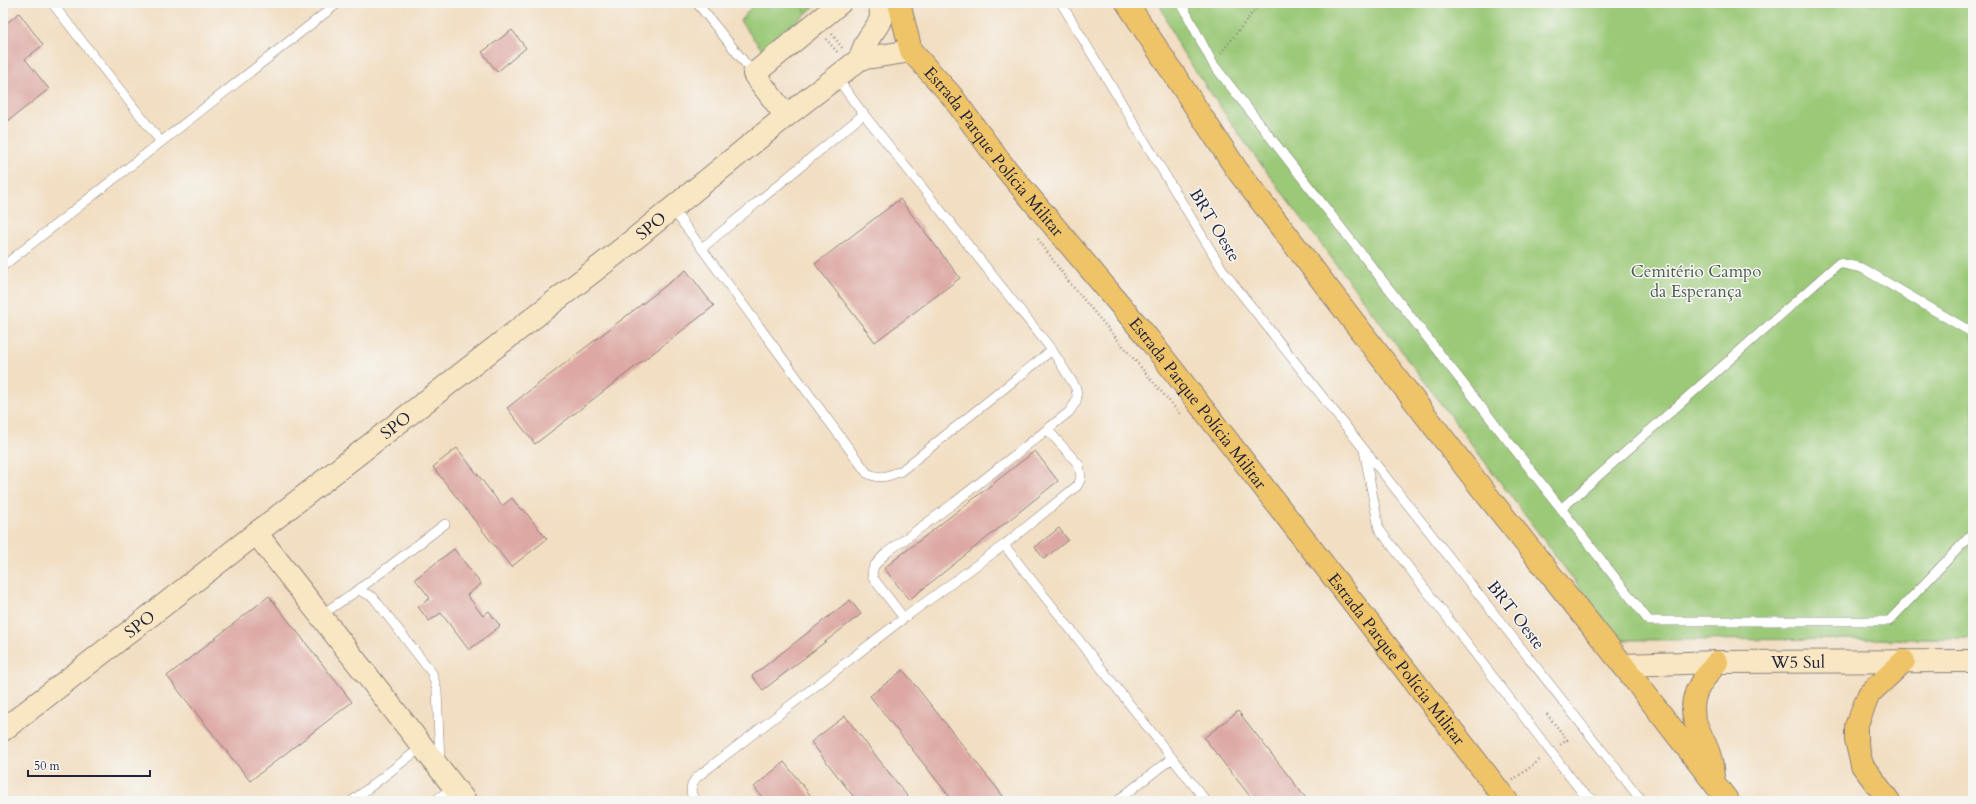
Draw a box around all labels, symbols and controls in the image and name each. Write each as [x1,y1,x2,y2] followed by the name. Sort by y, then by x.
[919,61,1070,242] street label: Estrada Parque Polícia Militar
[1184,184,1246,266] street label: BRT Oeste
[631,206,671,245] street label: SPO
[1631,260,1761,303] park label: Cemitério Campo da Esperança
[1124,312,1273,494] street label: Estrada Parque Polícia Militar
[375,406,416,444] street label: SPO
[1323,568,1471,750] street label: Estrada Parque Polícia Militar
[1482,576,1550,654] street label: BRT Oeste
[119,605,160,643] street label: SPO
[1770,650,1826,673] street label: W5 Sul
[28,752,150,778] scale bar
[34,758,61,774] text: 50 m

